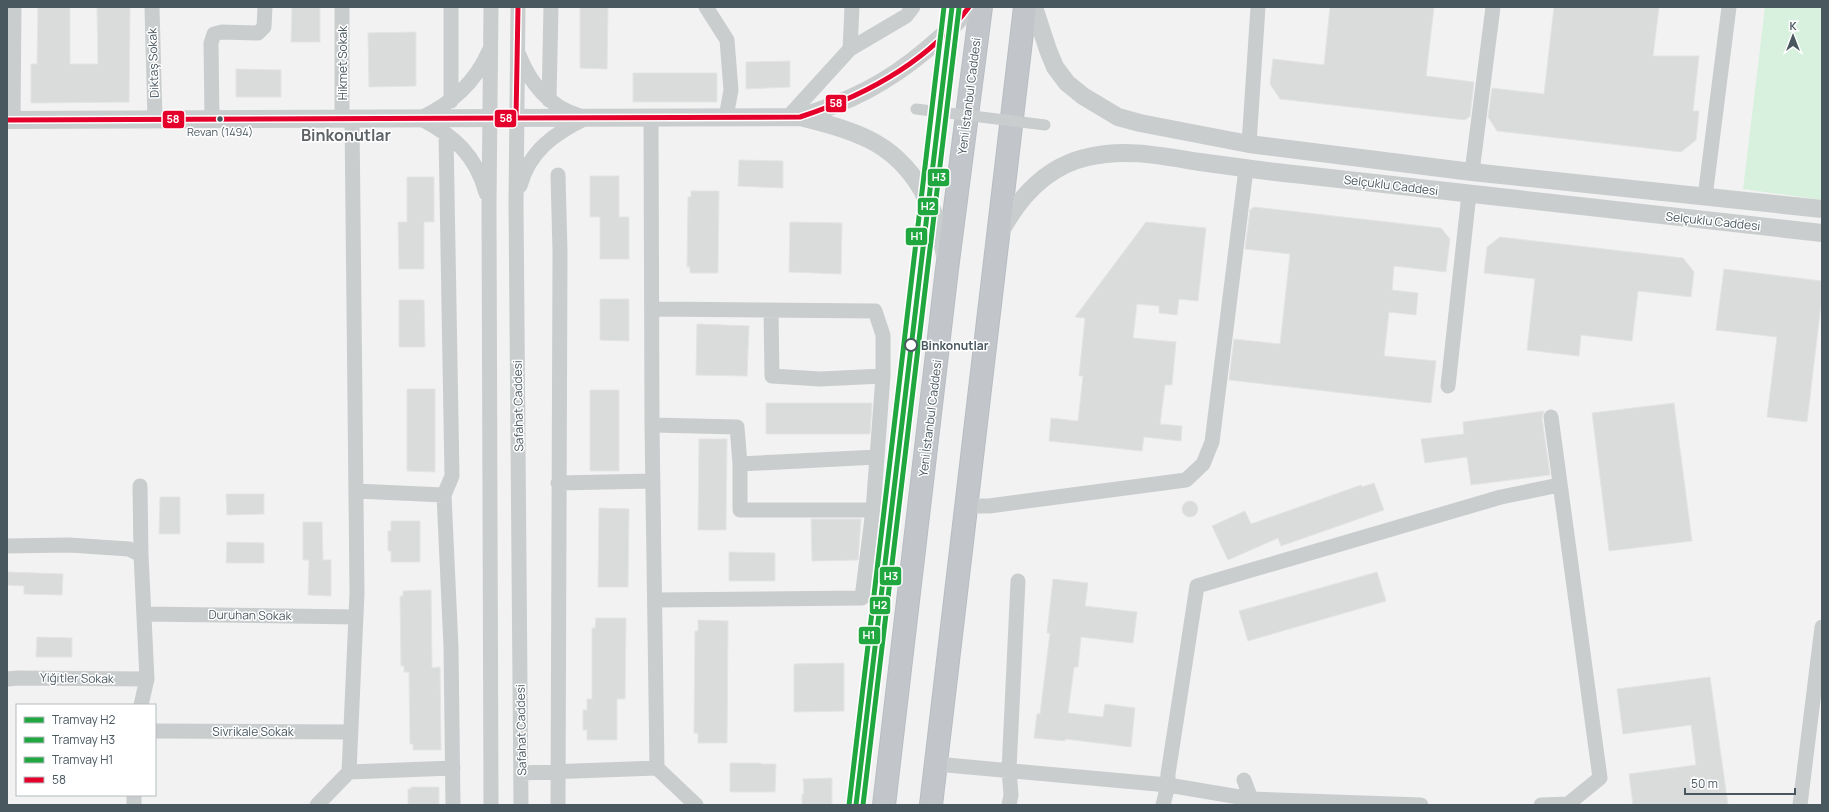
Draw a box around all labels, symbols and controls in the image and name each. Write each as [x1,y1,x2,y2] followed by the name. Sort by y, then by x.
[1773,16,1813,56] north arrow
[1789,18,1797,33] text: K
[334,25,351,100] street label: Hikmet Sokak
[143,27,163,98] street label: Diktaş Sokak
[953,37,985,155] street label: Yeni İstanbul Caddesi
[825,94,847,113] line badge: 58
[829,95,843,110] text: 58
[494,109,517,128] line badge: 58
[162,110,185,129] line badge: 58
[499,110,513,125] text: 58
[166,111,180,126] text: 58
[215,114,225,124] marker: Revan (1494)
[187,124,253,139] place label: Revan (1494)
[301,124,391,146] district label: Binkonutlar
[927,168,950,187] line badge: H3
[932,169,946,184] text: H3
[1343,171,1439,199] street label: Selçuklu Caddesi
[917,197,939,216] line badge: H2
[921,198,935,213] text: H2
[1665,208,1761,234] street label: Selçuklu Caddesi
[905,227,928,246] line badge: H1
[911,228,923,243] text: H1
[921,337,989,354] place label: Binkonutlar
[904,338,918,352] marker: Binkonutlar
[914,359,946,477] street label: Yeni İstanbul Caddesi
[509,360,527,452] street label: Safahat Caddesi
[879,566,902,586] line badge: H3
[884,568,898,583] text: H3
[869,596,891,615] line badge: H2
[873,597,887,612] text: H2
[208,606,293,624] street label: Duruhan Sokak
[858,626,881,645] line badge: H1
[863,627,875,642] text: H1
[40,669,115,687] street label: Yiğitler Sokak
[512,684,530,776] street label: Safahat Caddesi
[16,704,156,796] legend
[52,711,115,728] text: Tramvay H2
[212,723,295,740] street label: Sivrikale Sokak
[52,731,115,748] text: Tramvay H3
[52,751,113,768] text: Tramvay H1
[1685,770,1795,796] scale bar
[52,771,66,788] text: 58
[1691,775,1718,792] text: 50 m

